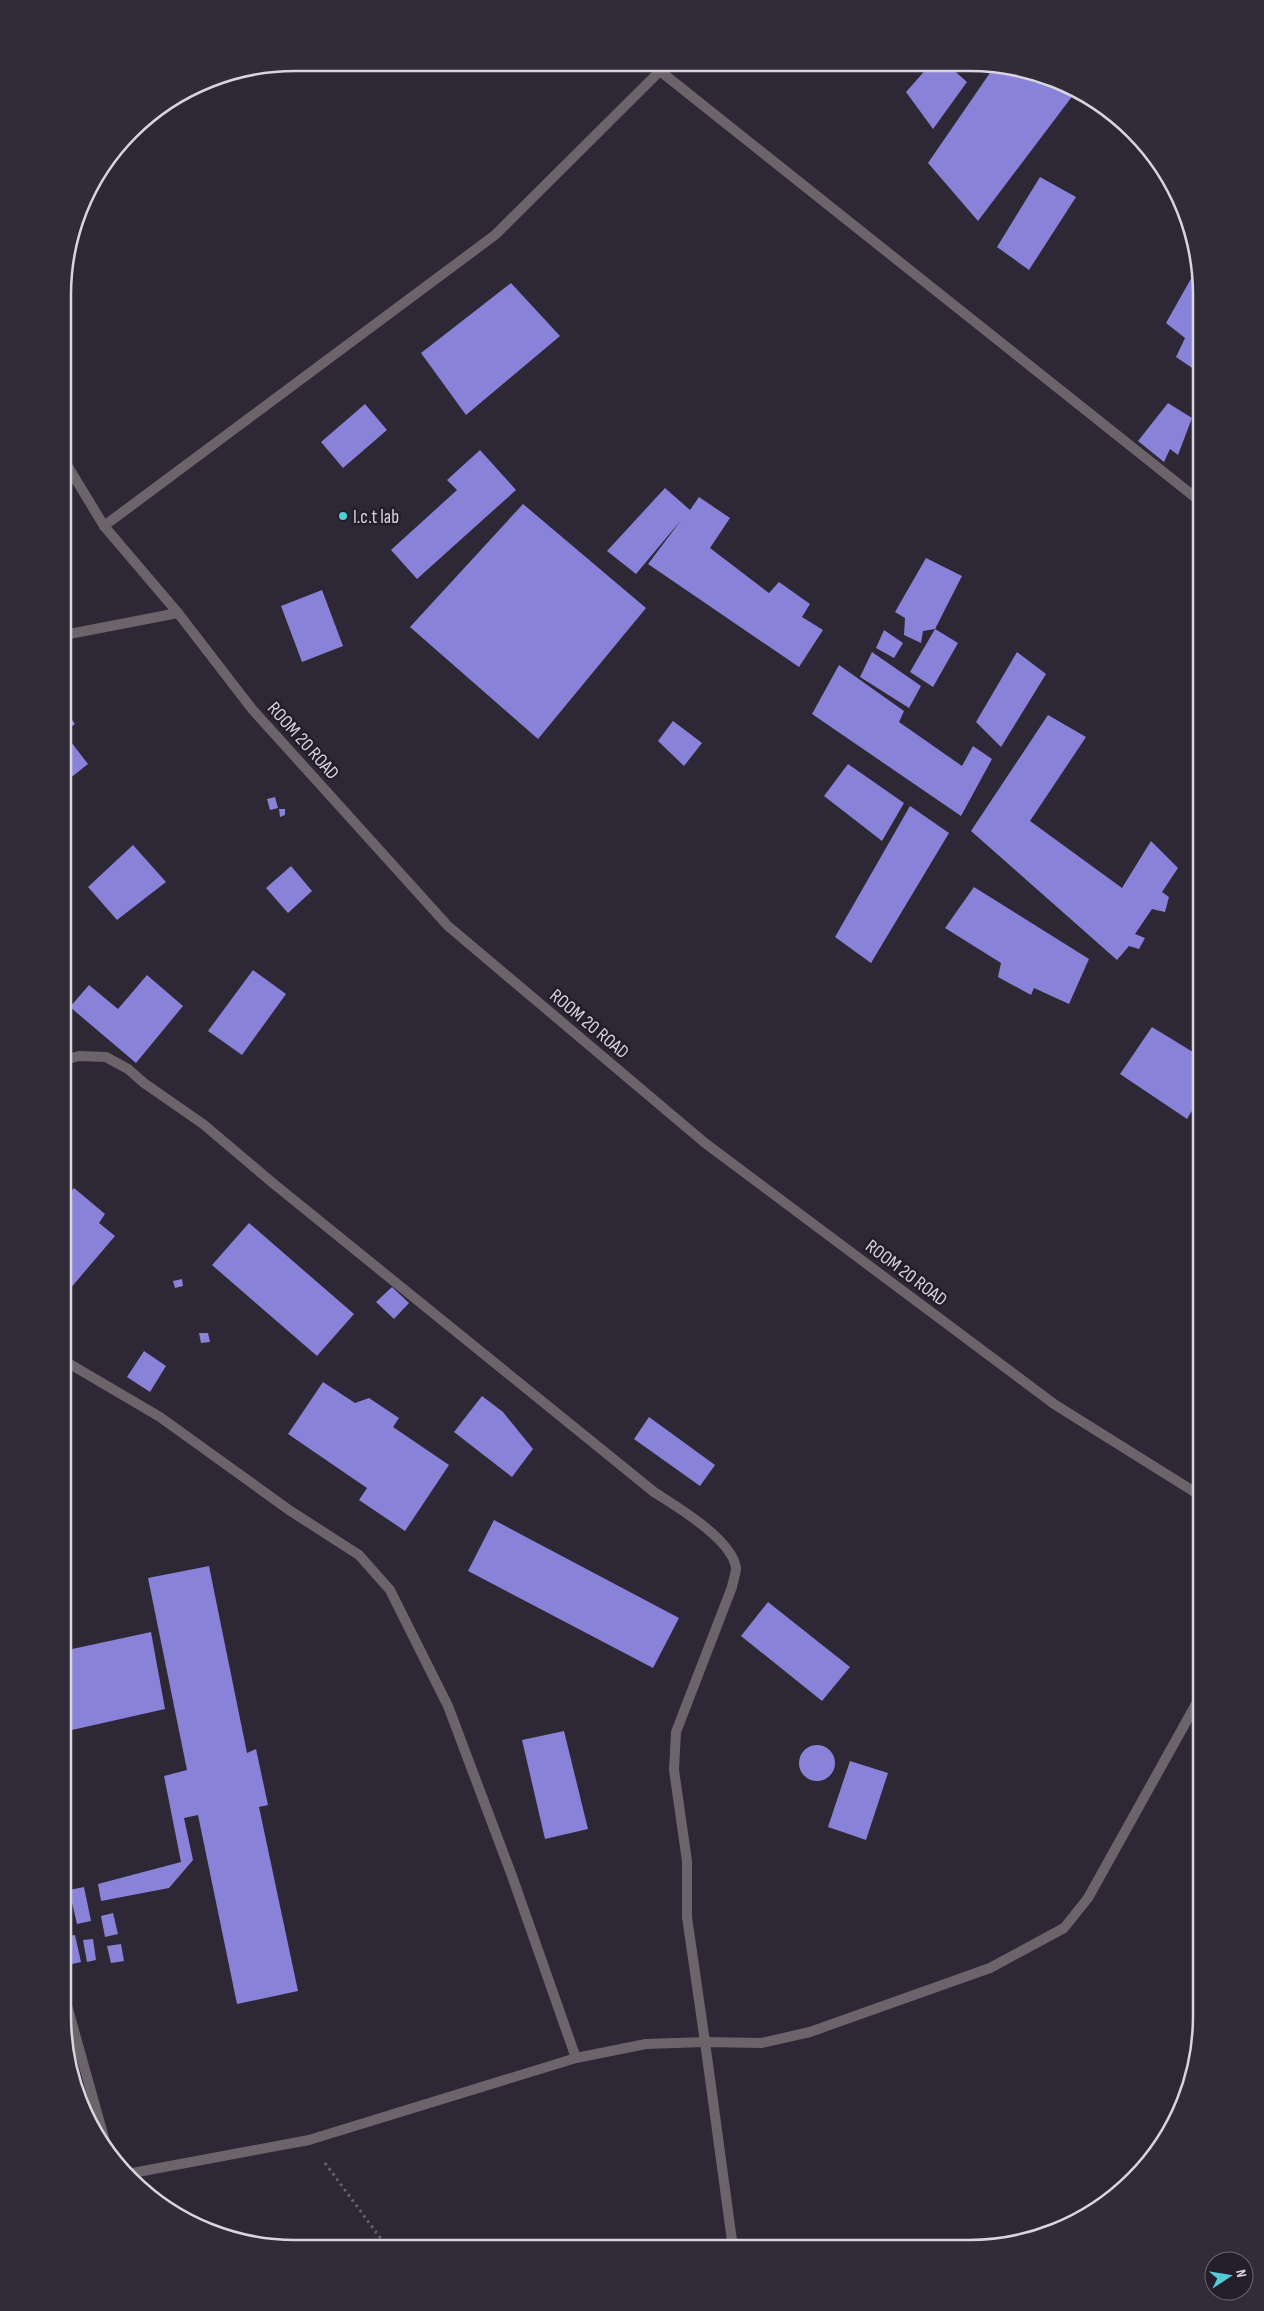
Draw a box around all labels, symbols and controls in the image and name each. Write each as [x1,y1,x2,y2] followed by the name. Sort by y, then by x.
[353,506,399,529] place label: I.c.t lab
[337,510,349,522] marker: I.c.t lab
[262,697,344,785] street label: ROOM 20 ROAD
[545,984,633,1064] street label: ROOM 20 ROAD
[861,1235,952,1311] street label: ROOM 20 ROAD
[1204,2251,1254,2301] north arrow
[1232,2268,1250,2279] text: N

